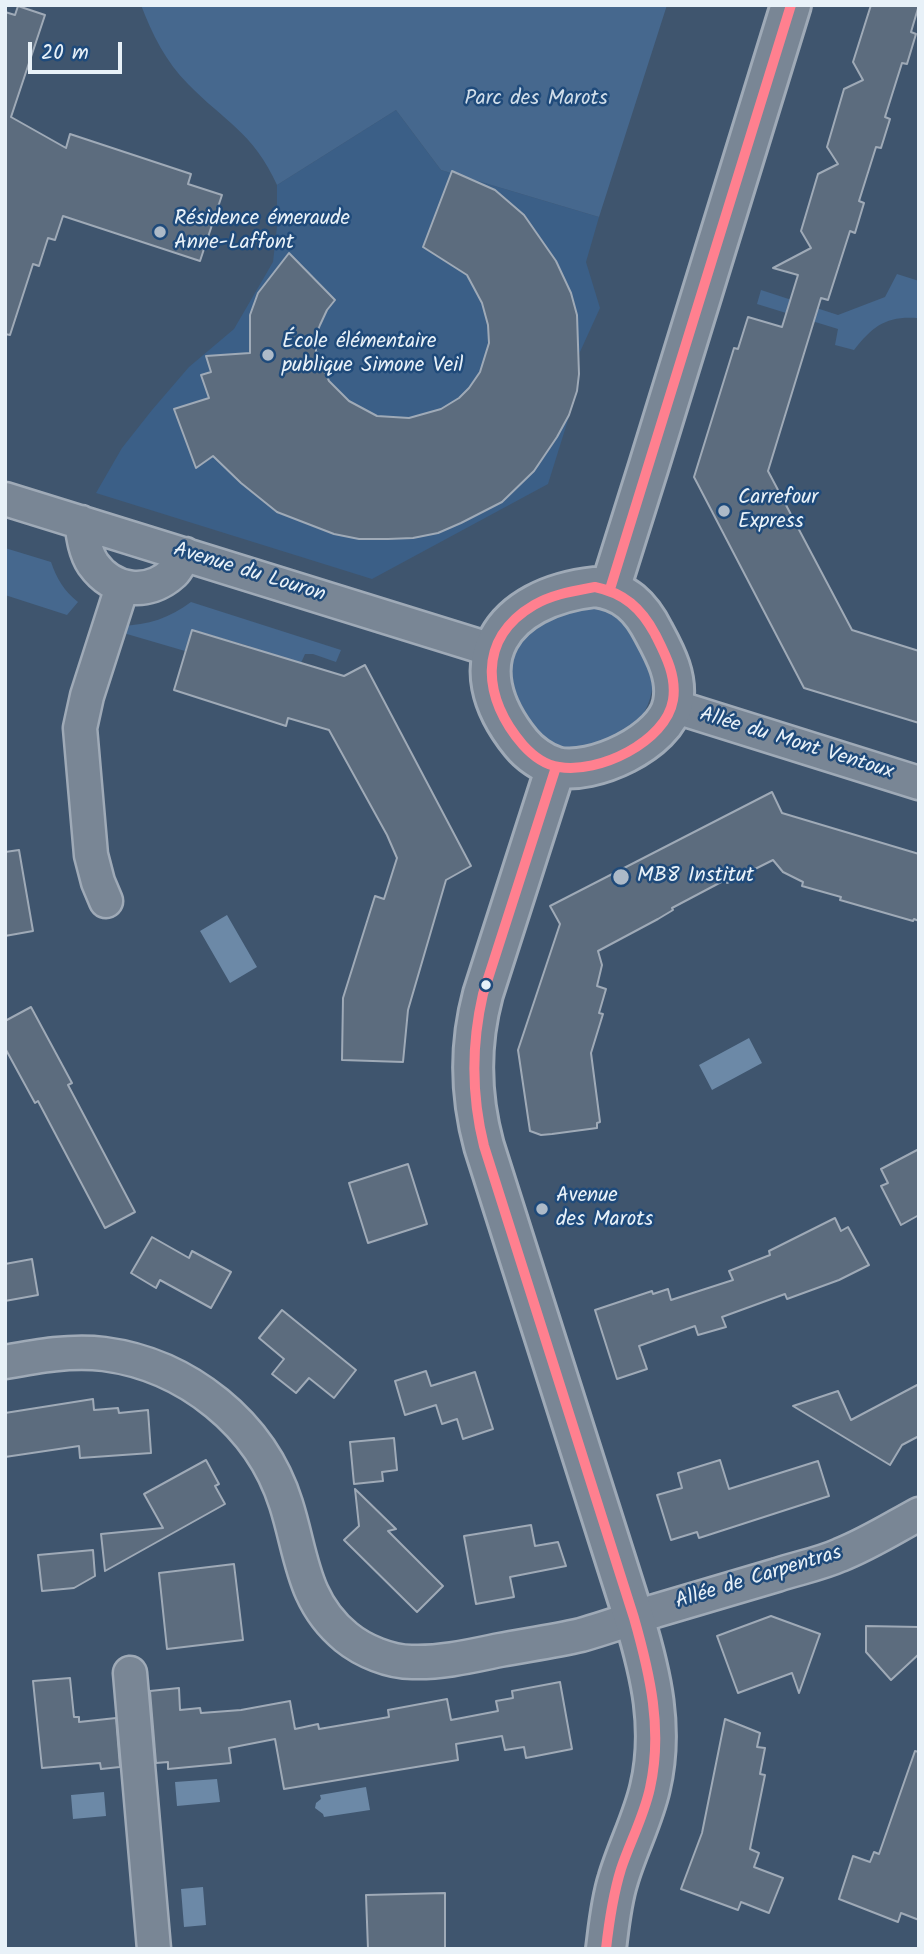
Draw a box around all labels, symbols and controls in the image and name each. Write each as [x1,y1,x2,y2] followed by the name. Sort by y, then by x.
[32,28,126,72] scale bar
[41,37,89,70] text: 20 m
[464,87,608,113] park label: Parc des Marots
[174,207,350,257] place label: Résidence émeraude Anne-Laffont
[152,224,168,240] marker: Résidence émeraude Anne-Laffont
[282,330,463,380] place label: École élémentaire publique Simone Veil
[260,347,276,363] marker: École élémentaire publique Simone Veil
[738,486,818,536] place label: Carrefour Express
[716,503,732,519] marker: Carrefour Express
[170,539,328,609] street label: Avenue du Louron
[696,703,896,787] street label: Allée du Mont Ventoux
[637,864,754,890] place label: MB8 Institut
[611,867,631,887] marker: MB8 Institut
[479,978,493,992] unlabelled marker
[556,1184,653,1234] place label: Avenue des Marots
[534,1201,550,1217] marker: Avenue des Marots
[673,1542,845,1616] street label: Allée de Carpentras

